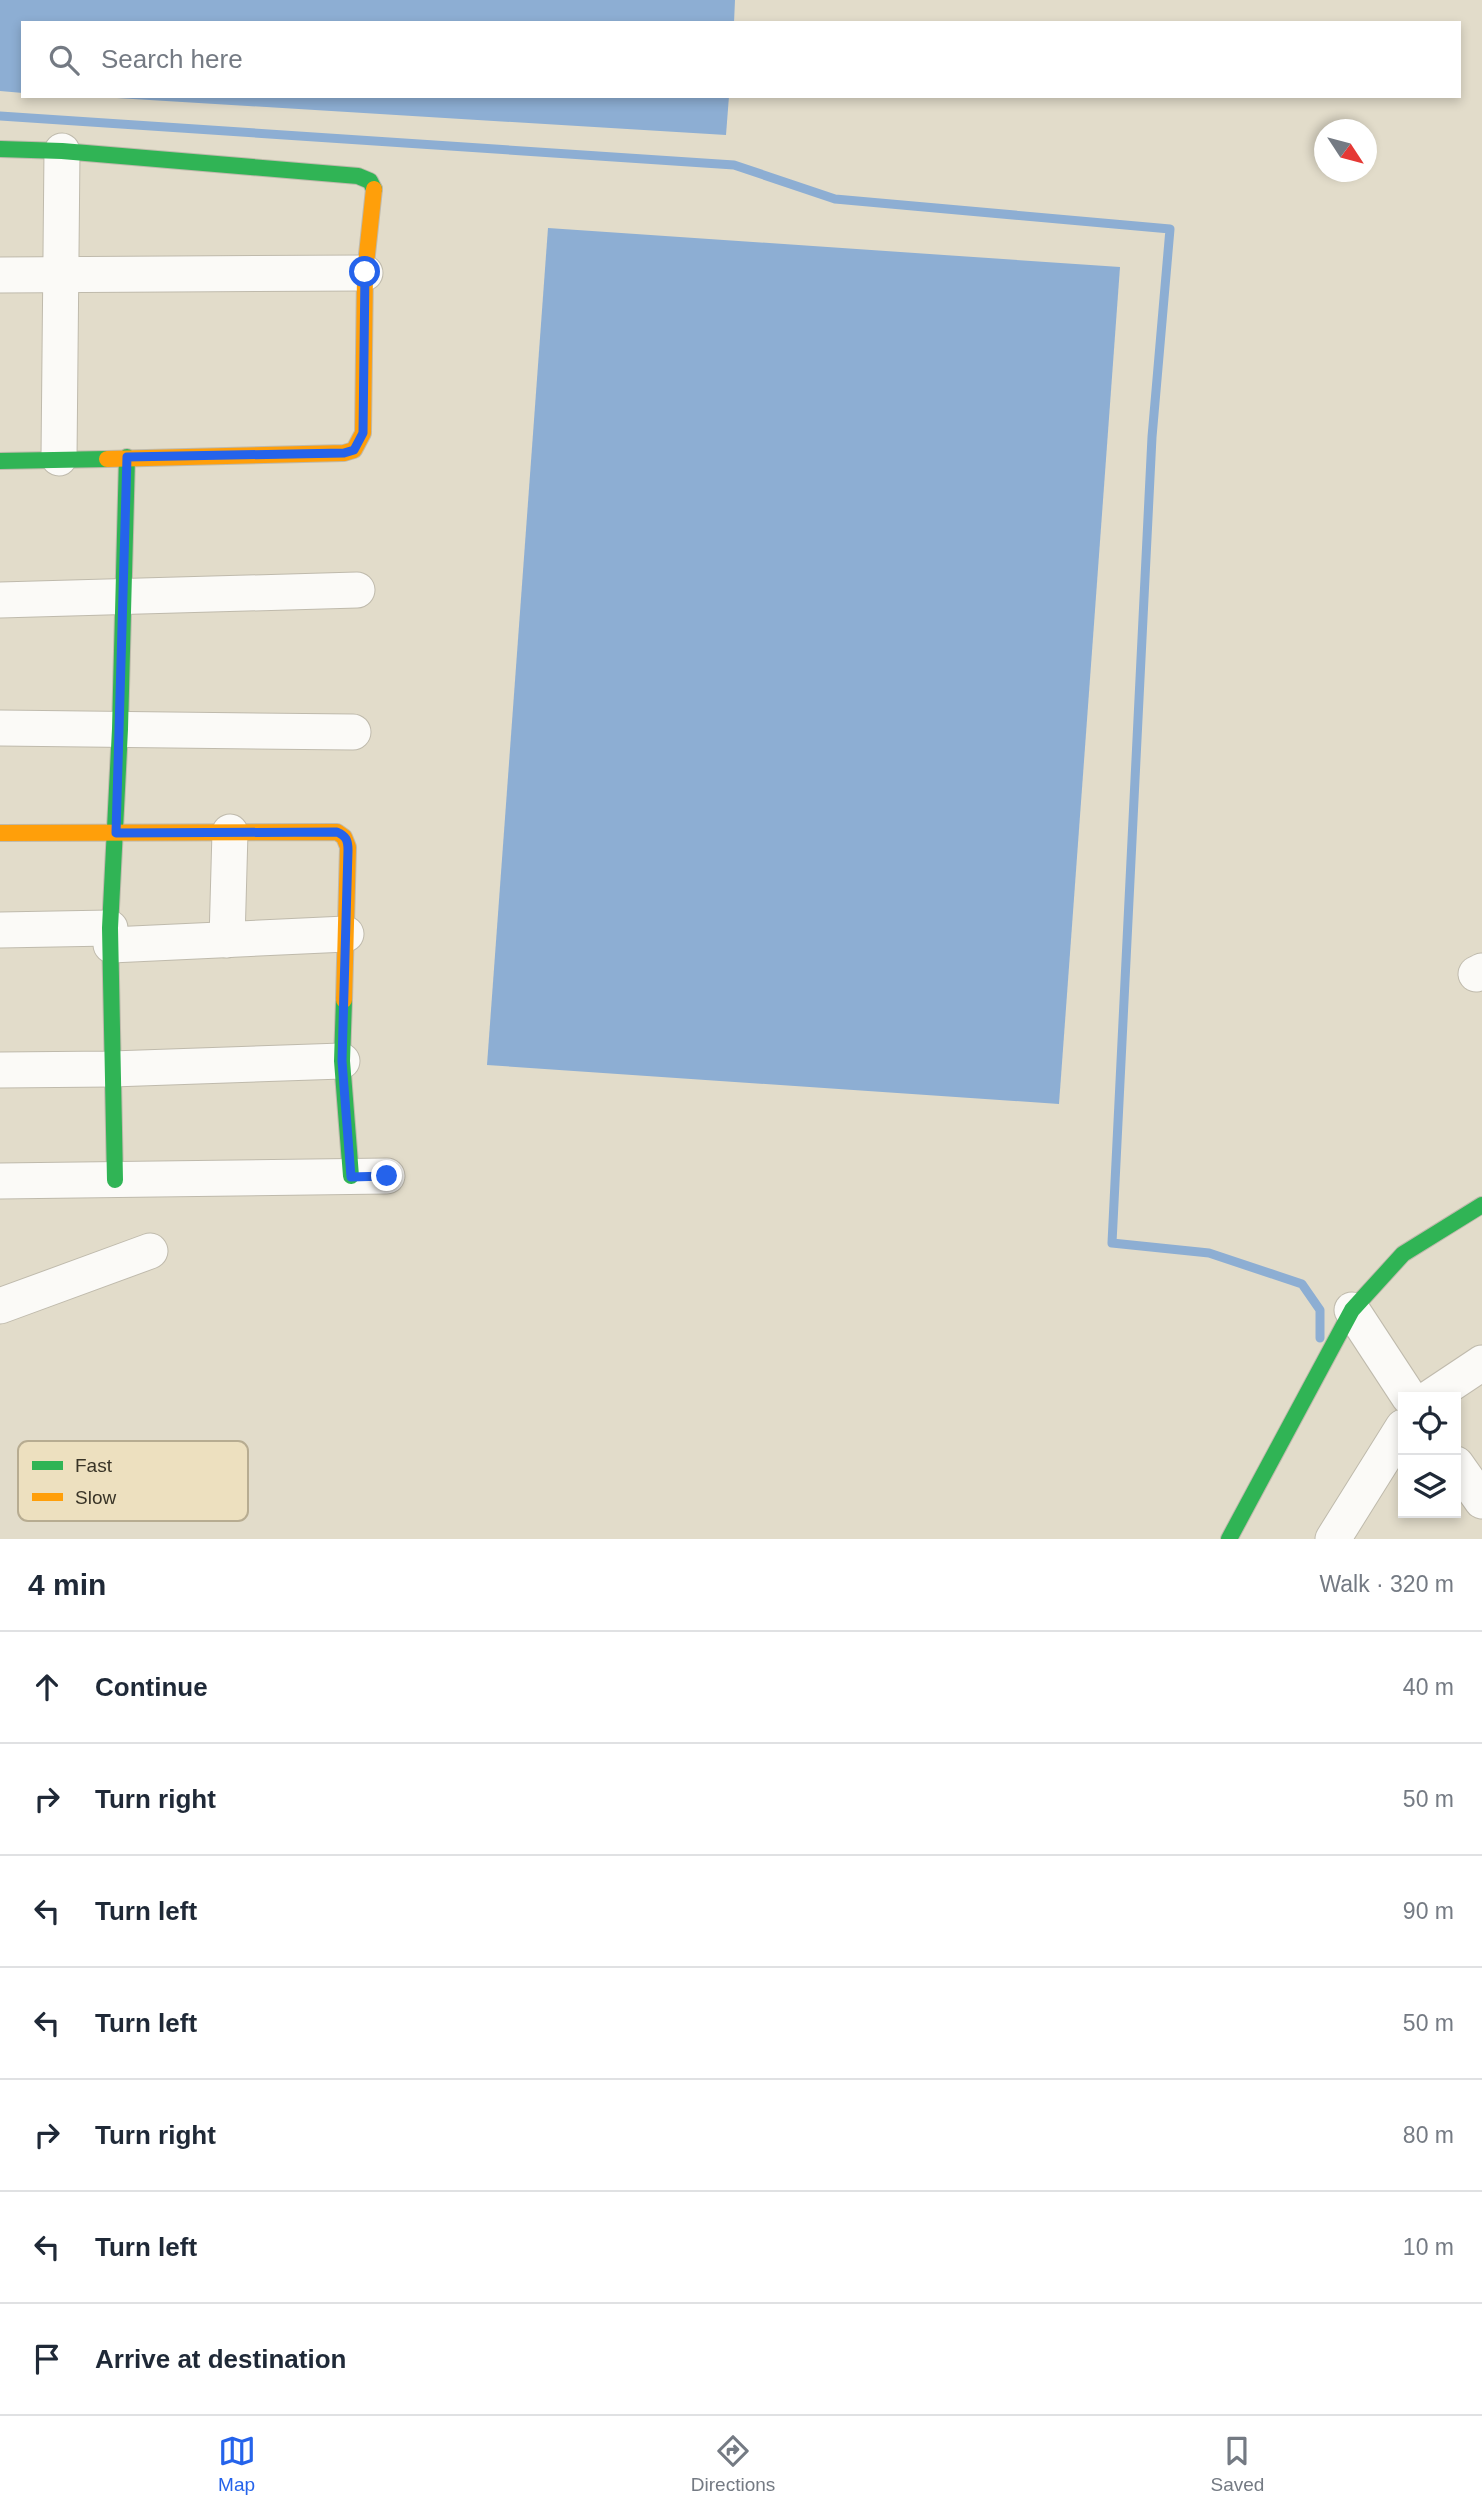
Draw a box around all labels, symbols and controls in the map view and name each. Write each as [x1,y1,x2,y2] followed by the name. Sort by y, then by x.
[21,21,1461,98] search box
[45,41,83,79] icon: search
[101,44,243,74] text: Search here
[1314,119,1377,182] north arrow
[349,256,380,287] route start
[371,1160,402,1191] route end
[1398,1392,1461,1518] map controls
[1398,1392,1461,1455] button: locate
[18,1441,248,1521] legend
[75,1455,113,1476] text: Fast
[1398,1455,1461,1518] button: layers
[75,1487,116,1508] text: Slow
[28,1568,106,1601] text: 4 min
[1319,1571,1454,1597] text: Walk · 320 m
[28,1668,66,1706] icon: ahead
[95,1672,208,1702] text: Continue
[1403,1674,1454,1700] text: 40 m
[28,1780,66,1818] icon: right
[95,1784,216,1814] text: Turn right
[1403,1786,1454,1812] text: 50 m
[28,1892,66,1930] icon: left
[95,1896,197,1926] text: Turn left
[1403,1898,1454,1924] text: 90 m
[28,2004,66,2042] icon: left
[95,2008,197,2038] text: Turn left
[1403,2010,1454,2036] text: 50 m
[28,2116,66,2154] icon: right
[95,2120,216,2150] text: Turn right
[1403,2122,1454,2148] text: 80 m
[28,2228,66,2266] icon: left
[95,2232,197,2262] text: Turn left
[1403,2234,1454,2260] text: 10 m
[28,2340,66,2378] icon: arrive
[95,2344,346,2374] text: Arrive at destination
[218,2432,256,2496] tab: Map
[691,2432,775,2496] tab: Directions
[1210,2432,1264,2496] tab: Saved

